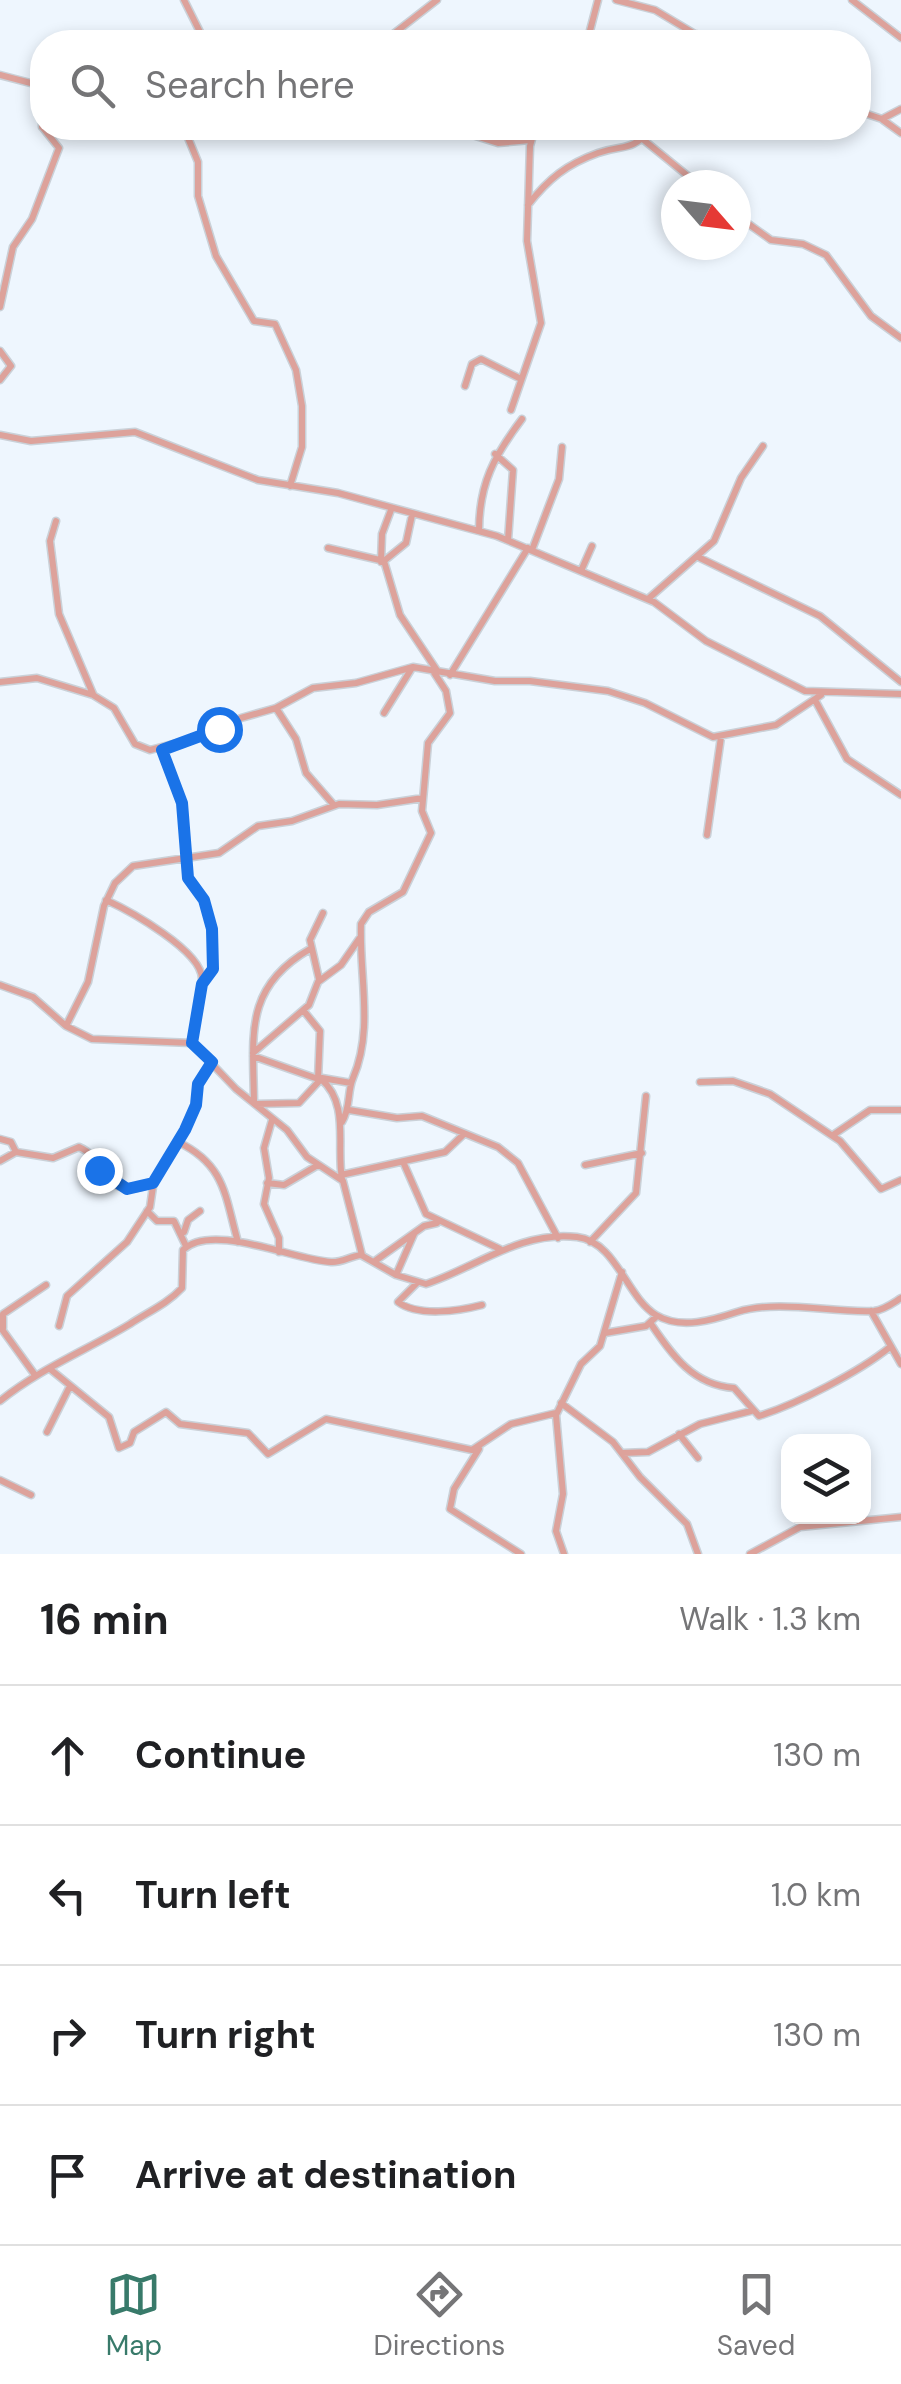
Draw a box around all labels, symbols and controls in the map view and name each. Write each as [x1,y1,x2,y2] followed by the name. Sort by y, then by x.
[30,30,871,140] search box
[65,58,120,113] icon: search
[145,60,355,110] text: Search here
[661,170,751,260] north arrow
[197,707,243,753] route start
[77,1148,123,1194] route end
[781,1434,871,1524] map controls
[781,1434,871,1524] button: layers
[40,1592,169,1647] text: 16 min
[679,1598,861,1640] text: Walk · 1.3 km
[40,1728,95,1783] icon: ahead
[135,1730,306,1780] text: Continue
[773,1734,861,1776] text: 130 m
[40,1868,95,1923] icon: left
[135,1870,291,1920] text: Turn left
[771,1874,861,1916] text: 1.0 km
[40,2008,95,2063] icon: right
[135,2010,316,2060] text: Turn right
[773,2014,861,2056] text: 130 m
[40,2148,95,2203] icon: arrive
[135,2150,517,2200] text: Arrive at destination
[106,2267,162,2364] tab: Map
[374,2267,505,2364] tab: Directions
[717,2267,795,2364] tab: Saved

